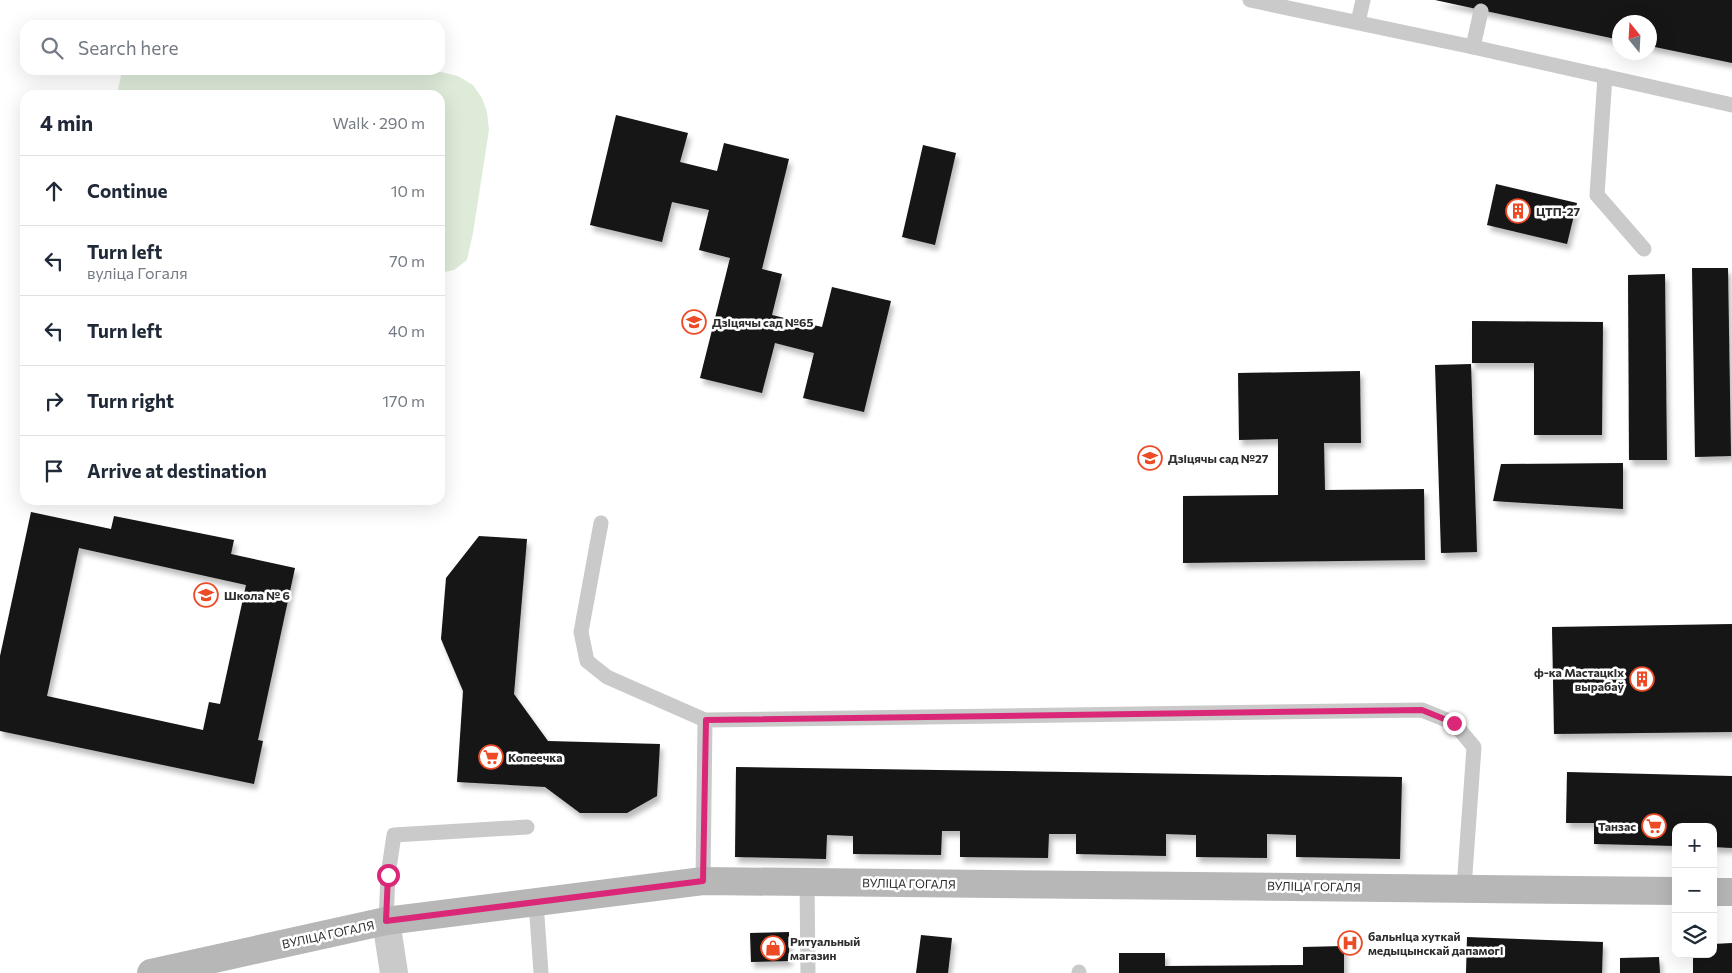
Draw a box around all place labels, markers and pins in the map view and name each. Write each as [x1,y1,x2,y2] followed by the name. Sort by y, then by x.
[1505,198,1531,224] building icon: ЦТП-27
[1536,204,1581,218] place label: ЦТП-27
[681,309,707,335] school or university icon: Дзіцячы сад №65
[712,315,813,329] place label: Дзіцячы сад №65
[1137,445,1163,471] school or university icon: Дзіцячы сад №27
[1168,451,1269,465] place label: Дзіцячы сад №27
[193,582,219,608] school or university icon: Школа № 6
[224,588,290,602] place label: Школа № 6
[1534,665,1624,693] place label: ф-ка Мастацкіх вырабаў
[1629,666,1655,692] building icon: ф-ка Мастацкіх вырабаў
[478,744,504,770] supermarket icon: Копеечка
[508,750,562,764] place label: Копеечка
[1641,813,1667,839] supermarket icon: Танзас
[1598,819,1636,833] place label: Танзас
[1368,929,1503,957] place label: бальніца хуткай медыцынскай дапамогі
[1337,930,1363,956] hospital icon: бальніца хуткай медыцынскай дапамогі
[790,934,860,962] place label: Ритуальный магазин
[760,935,786,961] shop icon: Ритуальный магазин

